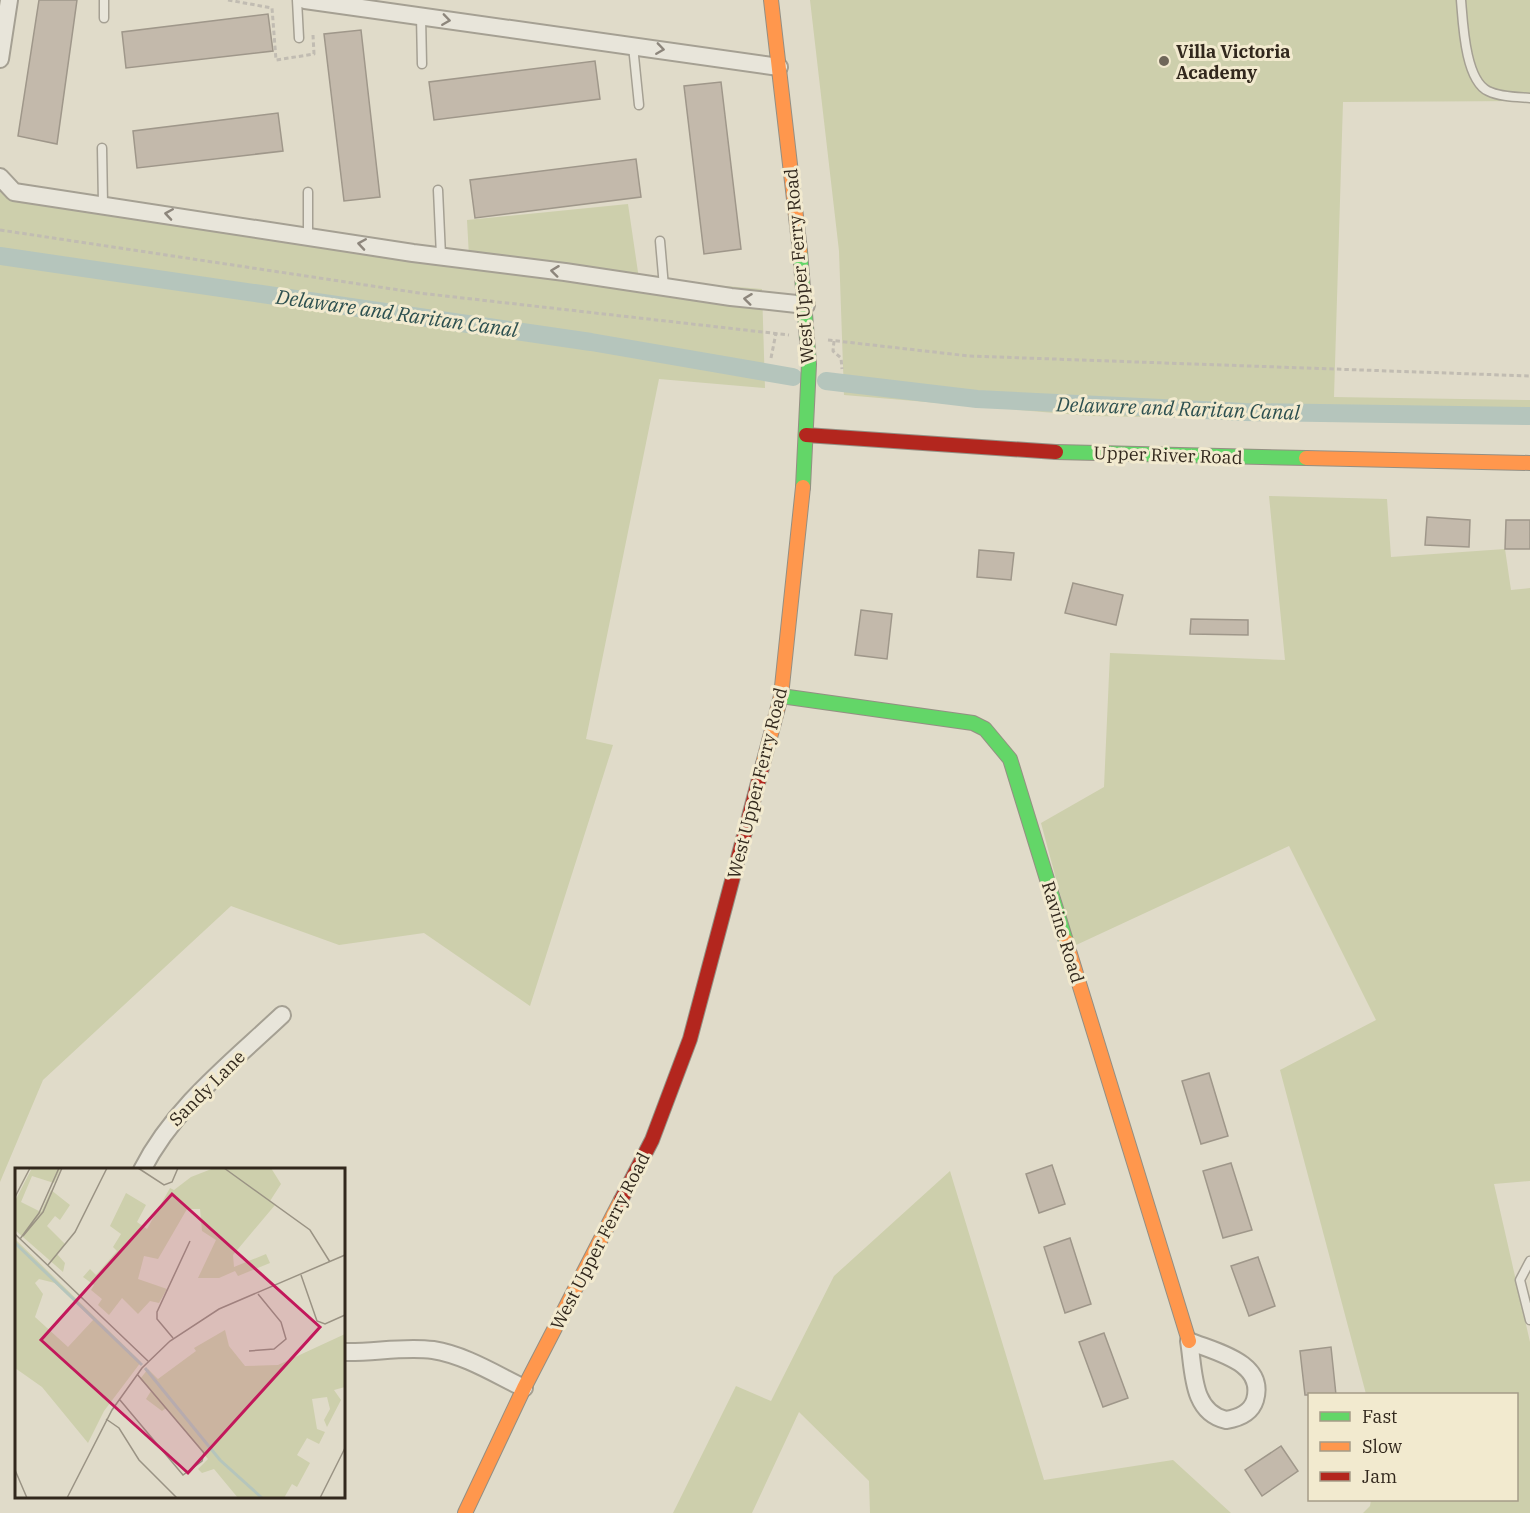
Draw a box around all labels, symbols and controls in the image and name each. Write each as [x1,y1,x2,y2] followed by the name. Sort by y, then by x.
[441,13,450,25] one-way arrow
[1176,40,1291,84] place label: Villa Victoria Academy
[655,43,664,55] one-way arrow
[1157,54,1171,68] marker: Villa Victoria Academy
[779,167,819,365] street label: West Upper Ferry Road
[165,208,175,221] one-way arrow
[357,239,366,251] one-way arrow
[550,265,560,277] one-way arrow
[273,283,520,343] water label: Delaware and Raritan Canal
[743,294,752,306] one-way arrow
[1055,390,1301,426] water label: Delaware and Raritan Canal
[1093,441,1243,469] street label: Upper River Road
[722,685,792,881] street label: West Upper Ferry Road
[1037,878,1089,986] street label: Ravine Road
[164,1045,250,1131] street label: Sandy Lane
[545,1148,655,1334] street label: West Upper Ferry Road
[15,1168,345,1498] inset map
[1308,1393,1518,1501] legend
[1362,1405,1397,1428] text: Fast
[1362,1435,1402,1458] text: Slow
[1362,1465,1397,1488] text: Jam

